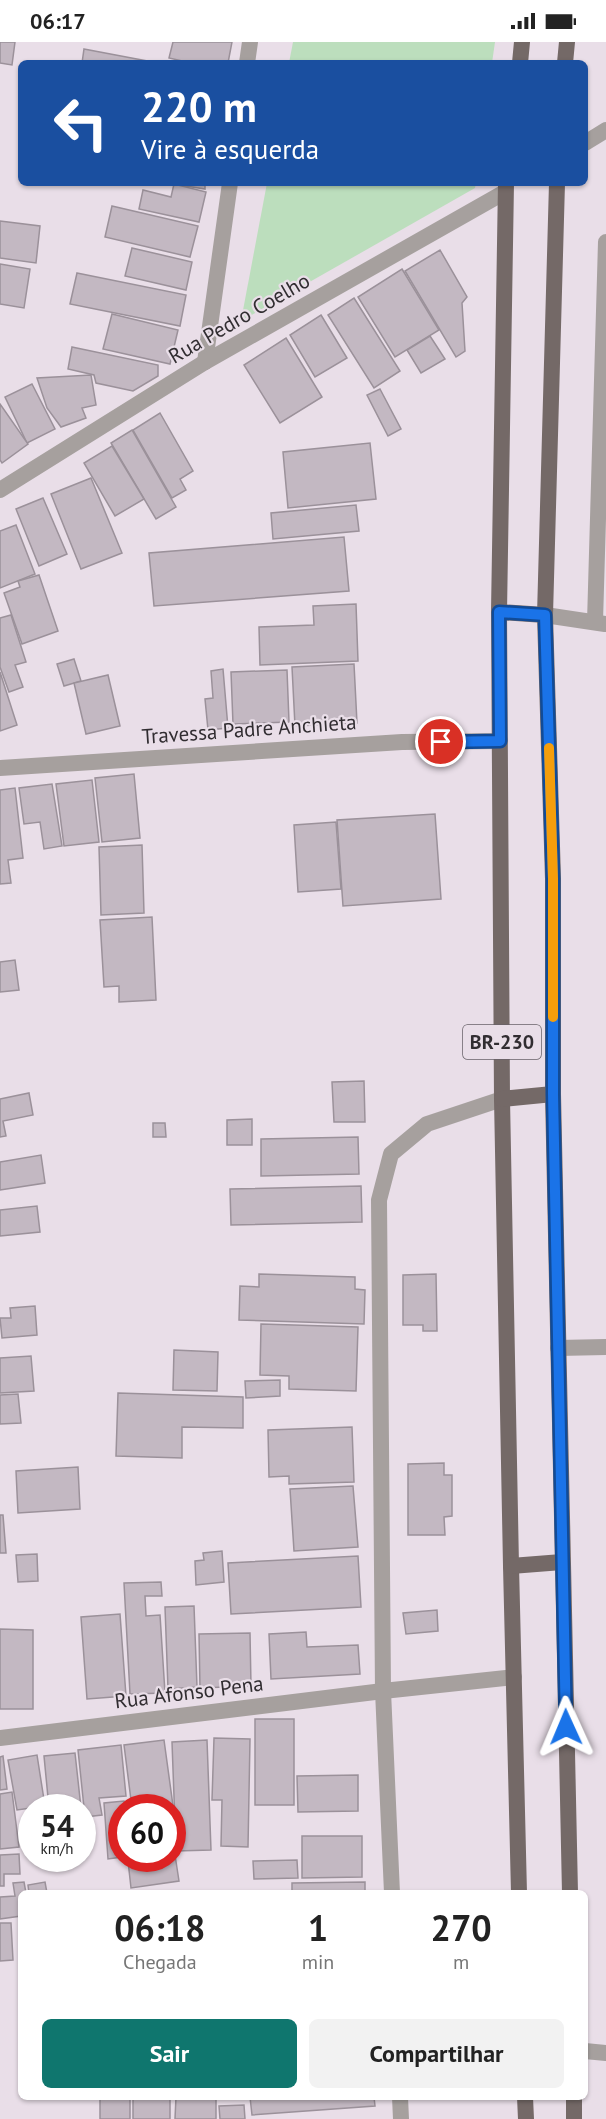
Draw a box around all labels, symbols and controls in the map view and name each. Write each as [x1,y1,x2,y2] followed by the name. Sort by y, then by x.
[30,7,86,35] text: 06:17
[141,79,257,134] text: 220 m
[42,84,120,162] icon: left
[141,132,319,166] text: Vire à esquerda
[164,267,314,369] street label: Rua Pedro Coelho
[141,708,357,750] street label: Travessa Padre Anchieta
[415,716,466,767] pin
[424,725,457,758] icon: arrive
[463,1025,541,1059] road number: BR-230
[113,1669,265,1715] street label: Rua Afonso Pena
[534,1695,598,1759] position arrow
[108,1794,186,1872] speed limit sign: 60
[40,1806,74,1845] text: 54
[41,1839,73,1858] text: km/h
[114,1904,206,1951] text: 06:18
[308,1904,328,1951] text: 1
[431,1904,492,1951] text: 270
[123,1949,197,1975] text: Chegada
[302,1949,334,1975] text: min
[453,1949,469,1975] text: m
[42,2019,297,2088] button: Sair
[309,2019,564,2088] button: Compartilhar

